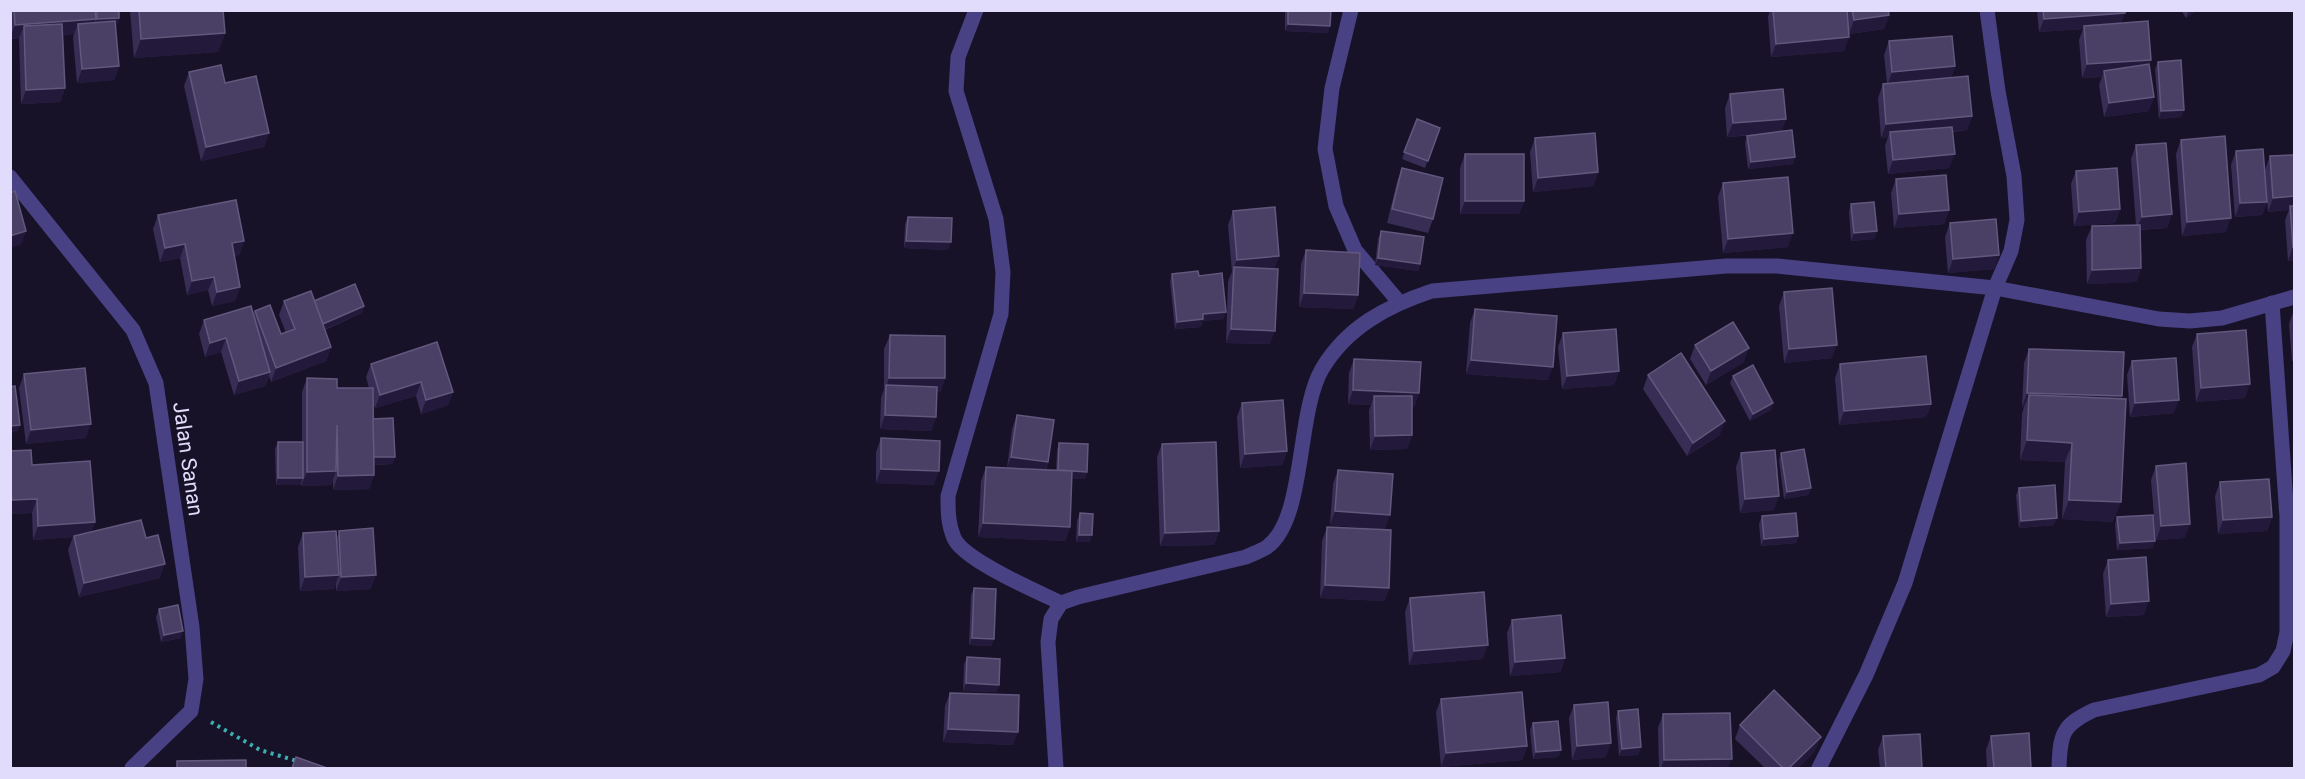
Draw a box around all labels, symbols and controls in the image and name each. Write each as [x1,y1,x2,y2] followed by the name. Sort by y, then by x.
[168,400,208,518] street label: Jalan Sanan

